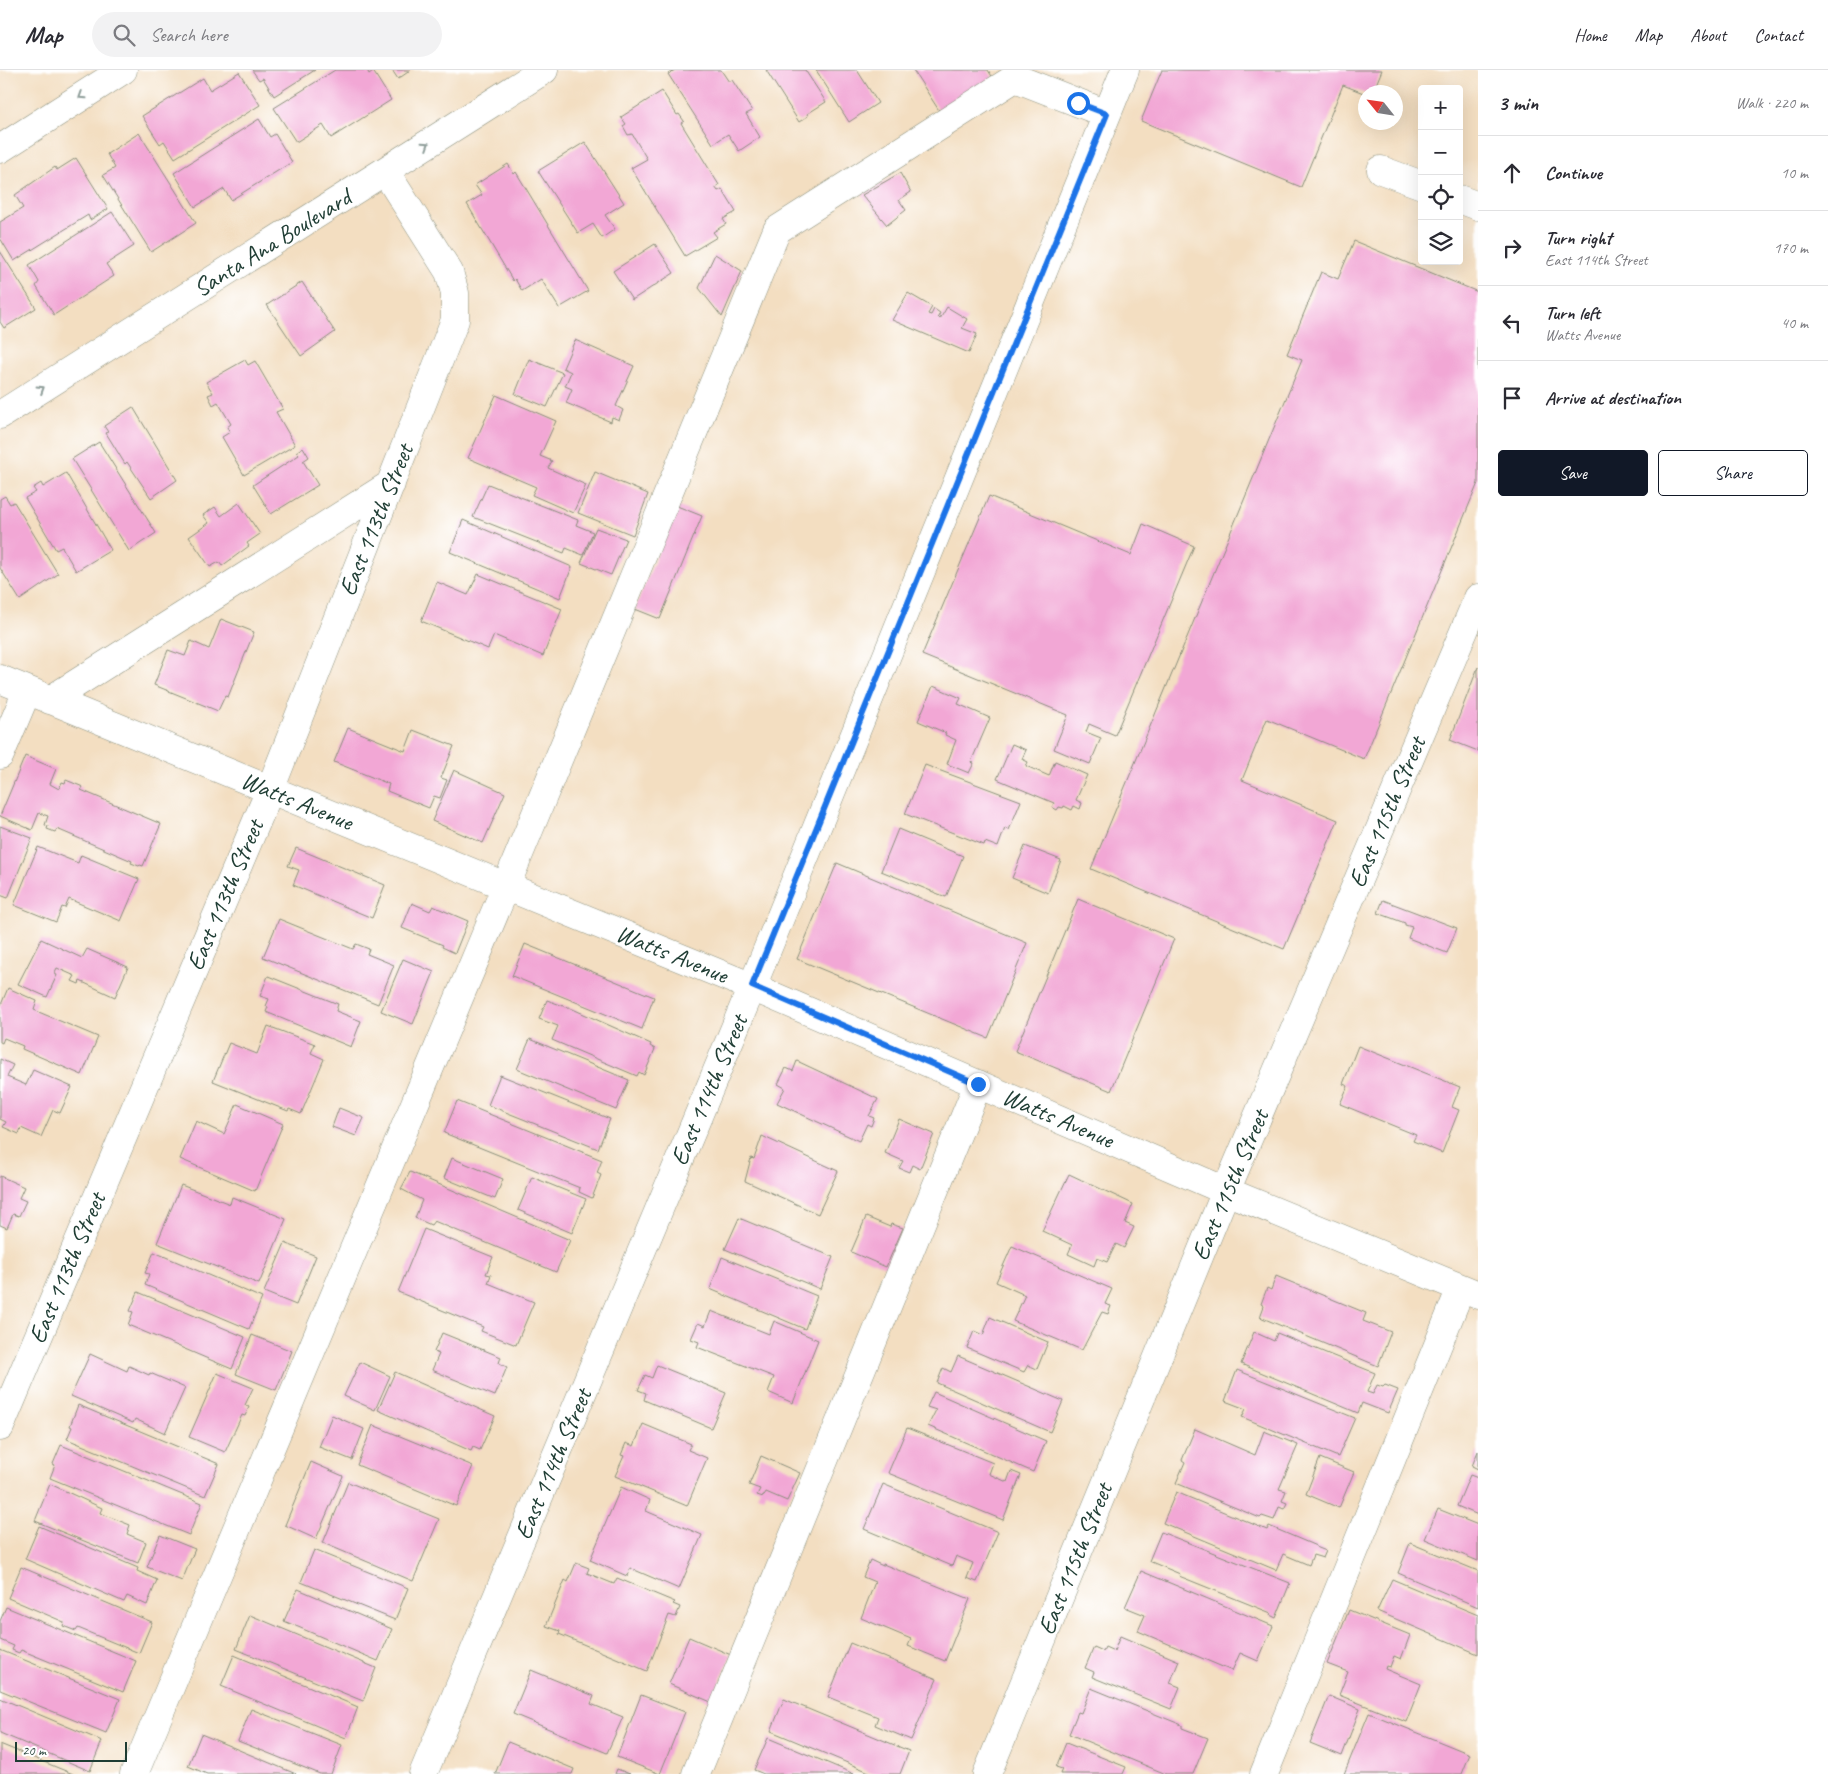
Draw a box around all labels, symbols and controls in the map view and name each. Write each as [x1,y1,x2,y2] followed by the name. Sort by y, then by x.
[92,12,442,57] search box
[25,20,62,50] text: Map
[110,21,138,49] icon: search
[150,23,228,47] text: Search here
[1574,24,1607,46] text: Home
[1635,24,1662,46] text: Map
[1690,24,1726,46] text: About
[1754,24,1803,46] text: Contact
[1358,85,1403,130] north arrow
[1418,85,1463,265] map controls
[1418,85,1463,130] button: +
[78,90,87,100] one-way arrow
[1498,90,1538,116] text: 3 min
[1067,92,1090,115] route start
[1736,93,1808,113] text: Walk · 220 m
[1418,130,1463,175] button: −
[421,141,430,151] one-way arrow
[1498,159,1526,187] icon: ahead
[1545,161,1602,185] text: Continue
[1781,163,1808,183] text: 10 m
[1418,175,1463,220] button: locate
[187,180,360,304] street label: Santa Ana Boulevard
[1418,220,1463,265] button: layers
[1545,226,1612,250] text: Turn right
[1498,234,1526,262] icon: right
[1774,238,1808,258] text: 170 m
[1545,250,1648,270] text: East 114th Street
[1545,301,1600,325] text: Turn left
[1498,309,1526,337] icon: left
[1781,313,1808,333] text: 40 m
[1545,325,1620,345] text: Watts Avenue
[1498,384,1526,412] icon: arrive
[36,386,45,395] one-way arrow
[1545,386,1681,410] text: Arrive at destination
[331,437,422,600] street label: East 113th Street
[1498,450,1648,496] button: Save
[1658,450,1808,496] button: Share
[1341,729,1434,892] street label: East 115th Street
[237,764,359,839] street label: Watts Avenue
[179,812,272,975] street label: East 113th Street
[612,917,734,992] street label: Watts Avenue
[663,1007,756,1170] street label: East 114th Street
[967,1073,990,1096] route end
[998,1080,1120,1156] street label: Watts Avenue
[1184,1102,1277,1265] street label: East 115th Street
[21,1185,114,1348] street label: East 113th Street
[507,1381,600,1544] street label: East 114th Street
[1030,1476,1121,1639] street label: East 115th Street
[15,1739,128,1762] scale bar
[22,1742,46,1759] text: 20 m

